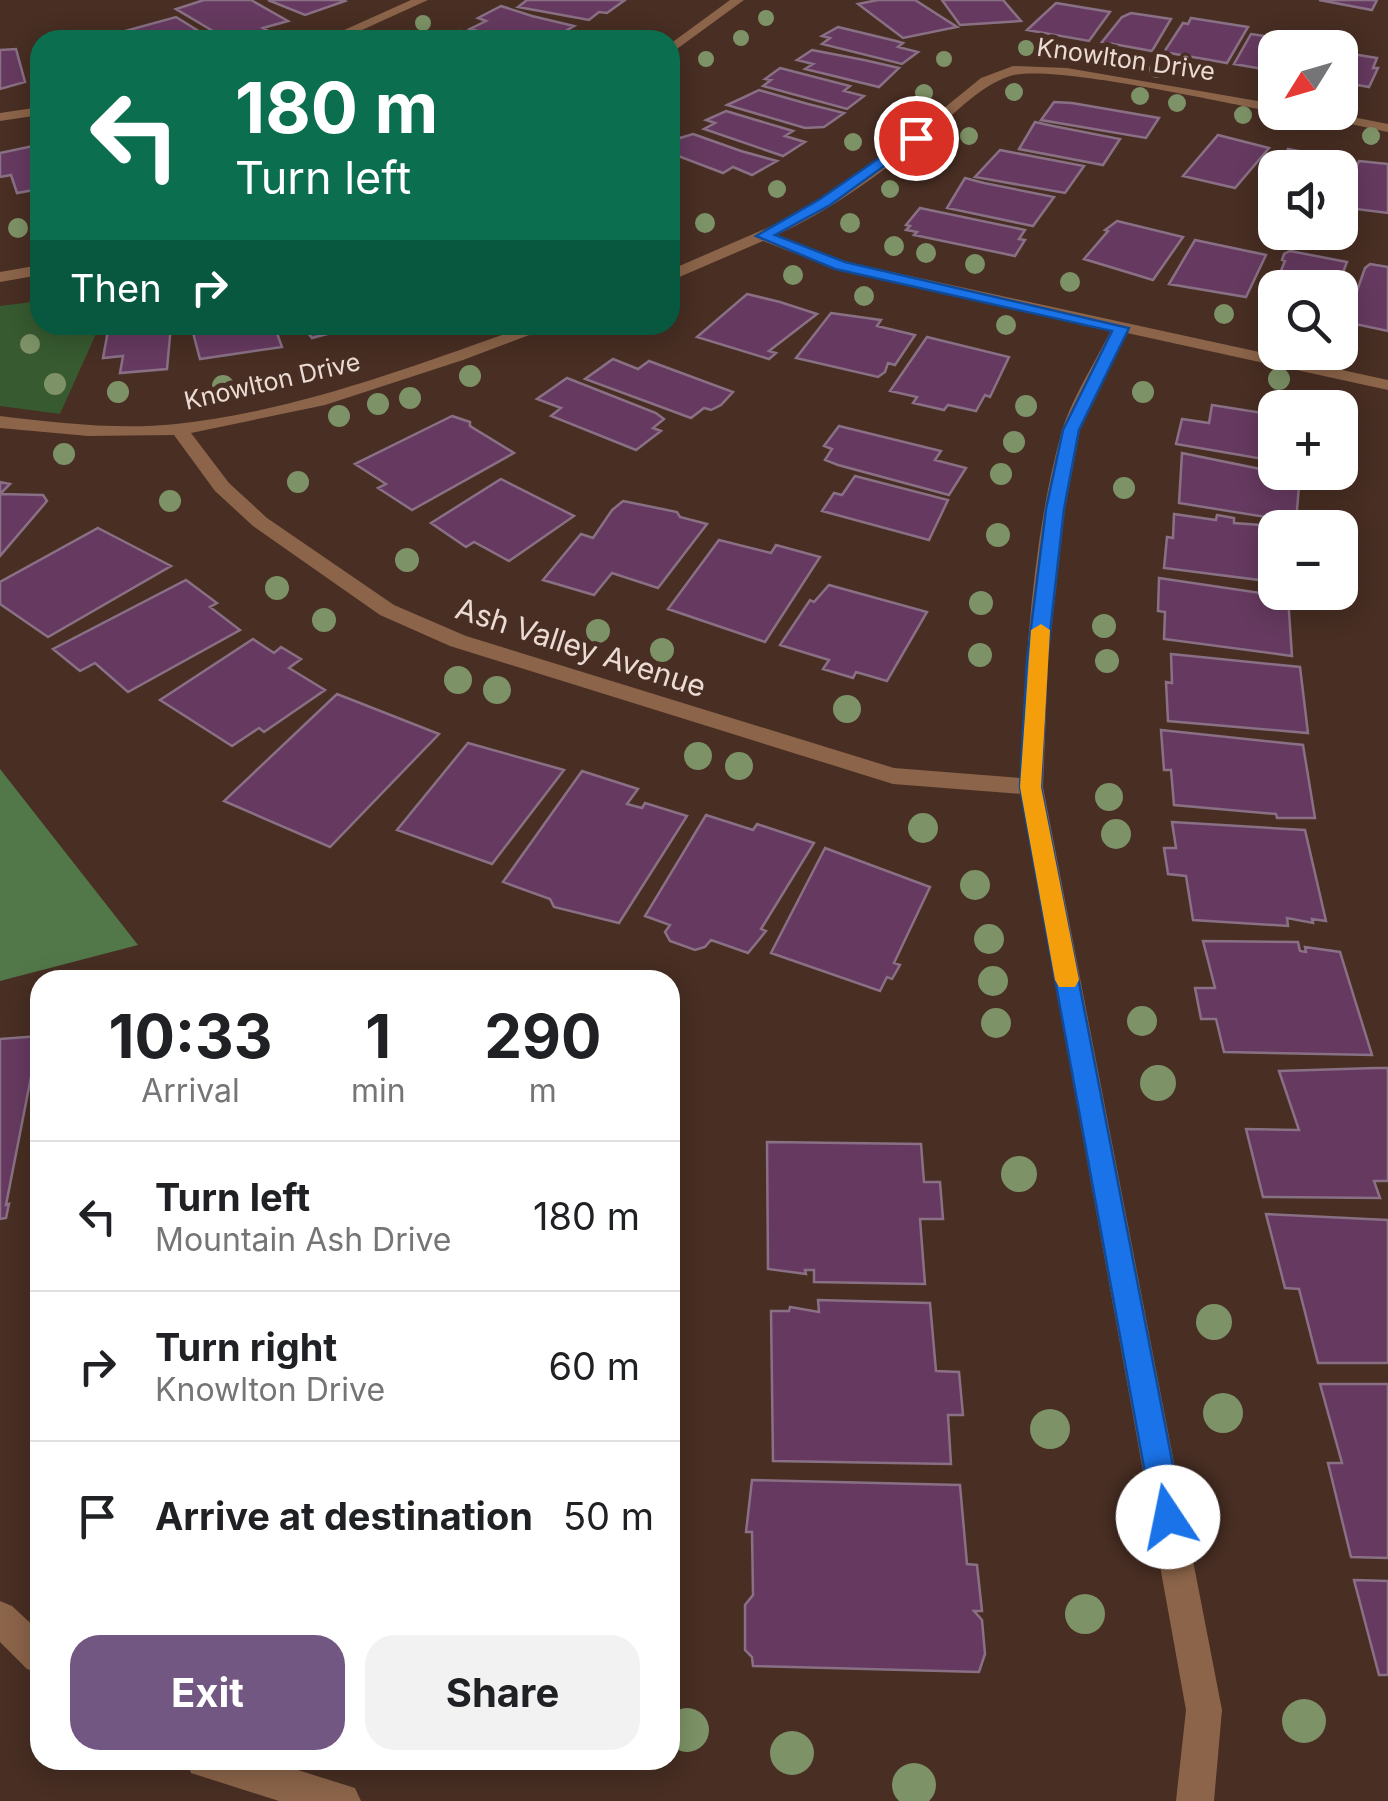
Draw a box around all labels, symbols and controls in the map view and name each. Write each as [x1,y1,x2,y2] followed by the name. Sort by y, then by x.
[1258,30,1358,130] north arrow
[1258,30,1358,610] map controls
[1035,32,1217,86] street label: Knowlton Drive
[235,65,438,150] text: 180 m
[70,70,200,200] icon: left
[874,96,959,181] pin
[889,111,944,166] icon: arrive
[235,150,411,205] text: Turn left
[1258,150,1358,250] button: sound
[182,260,237,315] icon: right
[70,265,162,311] text: Then
[1258,270,1358,370] button: search
[181,346,363,416] street label: Knowlton Drive
[1258,390,1358,490] button: +
[1258,510,1358,610] button: −
[451,590,711,704] street label: Ash Valley Avenue
[109,1000,272,1072] text: 10:33
[365,1000,391,1072] text: 1
[484,1000,601,1072] text: 290
[141,1071,240,1110] text: Arrival
[351,1071,406,1110] text: min
[529,1071,557,1110] text: m
[155,1174,310,1220] text: Turn left
[70,1189,125,1244] icon: left
[533,1193,640,1239] text: 180 m
[155,1220,451,1259] text: Mountain Ash Drive
[155,1324,337,1370] text: Turn right
[70,1339,125,1394] icon: right
[548,1343,640,1389] text: 60 m
[155,1370,385,1409] text: Knowlton Drive
[1116,1465,1220,1569] position arrow
[70,1489,125,1544] icon: arrive
[155,1493,533,1539] text: Arrive at destination
[563,1493,654,1539] text: 50 m
[70,1635,345,1750] button: Exit
[365,1635,640,1750] button: Share

